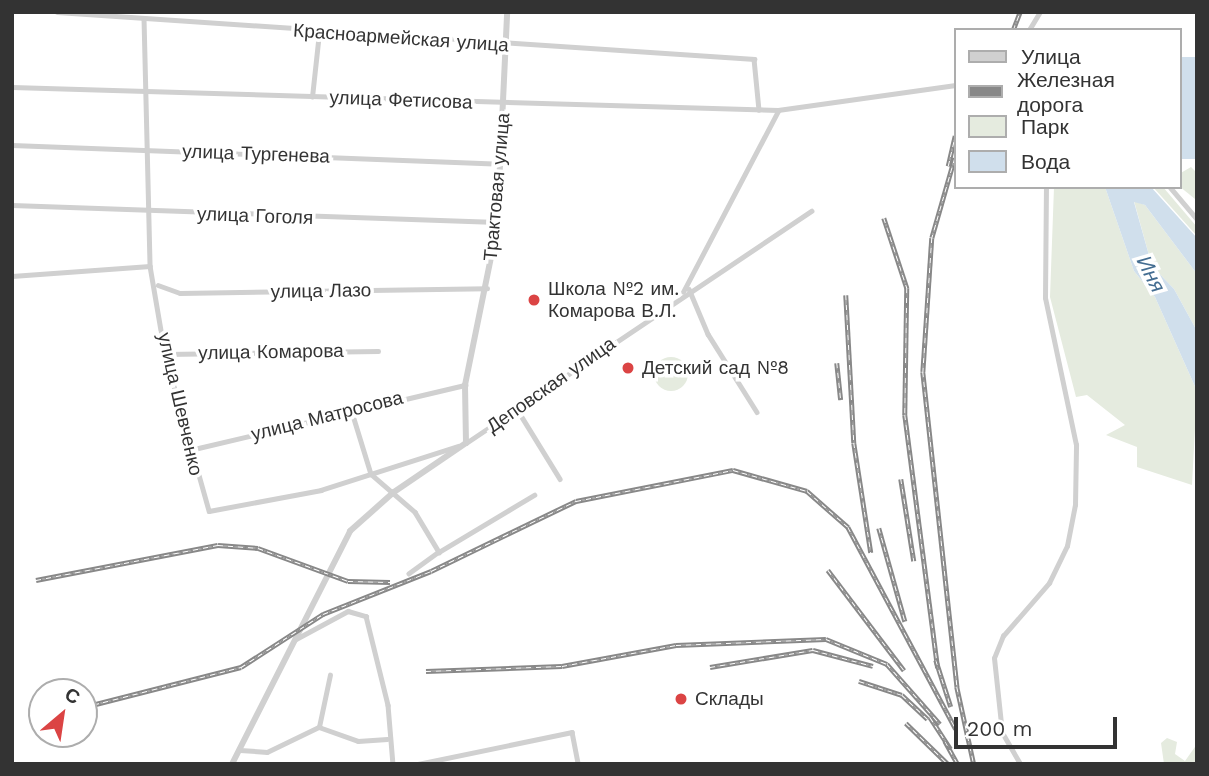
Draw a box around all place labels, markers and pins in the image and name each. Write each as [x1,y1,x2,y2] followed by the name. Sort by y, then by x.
[548,278,679,322] place label: Школа №2 им. Комарова В.Л.
[526,292,542,308] marker: Школа №2 им. Комарова В.Л.
[642,357,789,379] place label: Детский сад №8
[620,360,636,376] marker: Детский сад №8
[695,688,764,710] place label: Склады
[673,691,689,707] marker: Склады

